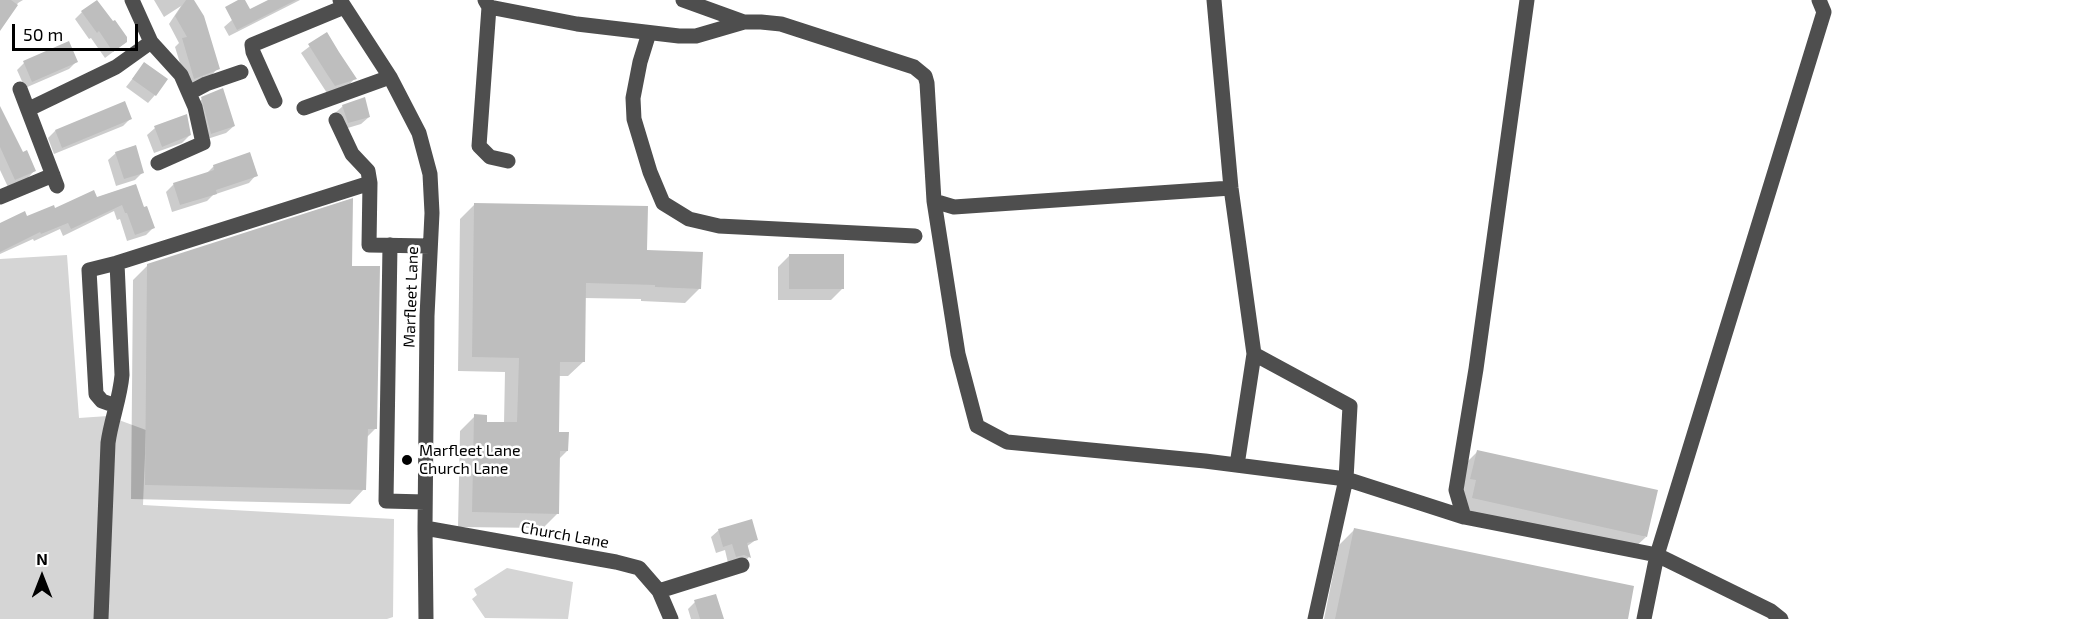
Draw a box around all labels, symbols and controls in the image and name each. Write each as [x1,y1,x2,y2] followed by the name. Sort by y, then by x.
[15,12,141,50] scale bar
[23,23,63,45] text: 50 m
[400,246,422,348] street label: Marfleet Lane
[419,441,521,479] place label: Marfleet Lane Church Lane
[400,453,414,467] marker: Marfleet Lane Church Lane
[519,518,611,552] street label: Church Lane
[12,547,72,607] north arrow
[36,549,48,568] text: N

